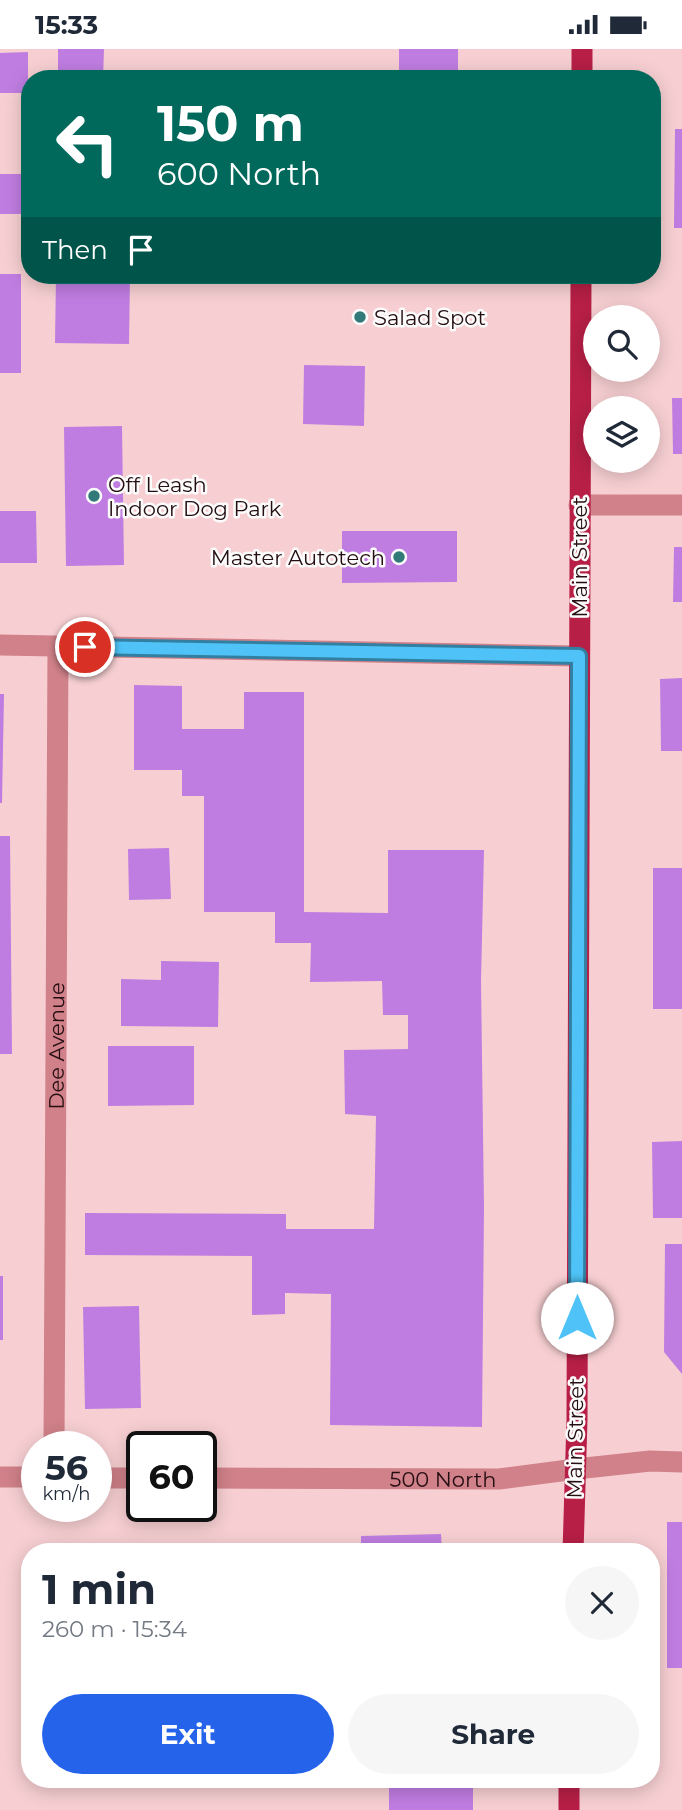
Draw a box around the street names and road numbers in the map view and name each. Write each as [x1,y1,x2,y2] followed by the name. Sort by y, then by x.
[567,496,592,618] street label: Main Street
[43,982,69,1110] street label: Dee Avenue
[561,1377,589,1499] street label: Main Street
[389,1466,497,1491] street label: 500 North

